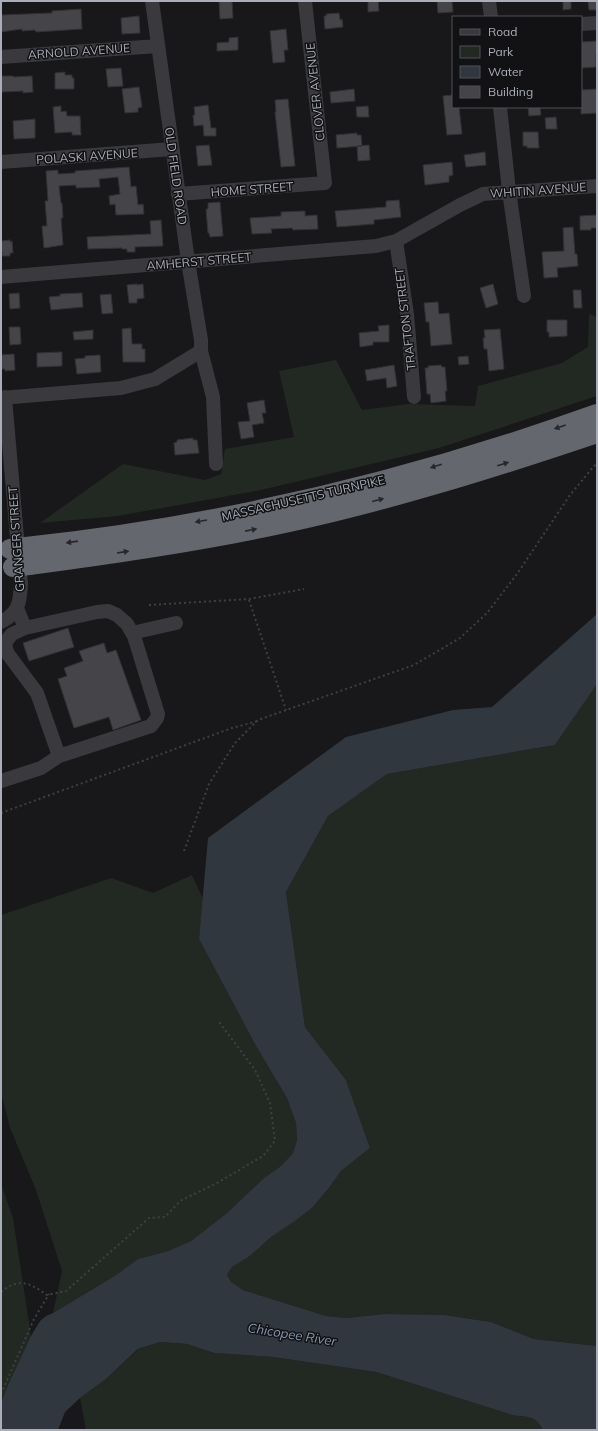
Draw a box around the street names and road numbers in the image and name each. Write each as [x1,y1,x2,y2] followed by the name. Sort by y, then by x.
[27,40,131,62] street label: ARNOLD AVENUE
[302,42,328,142] street label: CLOVER AVENUE
[162,126,190,226] street label: OLD FIELD ROAD
[36,145,138,167] street label: POLASKI AVENUE
[210,179,295,199] street label: HOME STREET
[489,179,587,201] street label: WHITIN AVENUE
[146,249,253,273] street label: AMHERST STREET
[391,266,419,371] street label: TRAFTON STREET
[220,472,386,524] street label: MASSACHUSETTS TURNPIKE
[5,485,27,592] street label: GRANGER STREET

